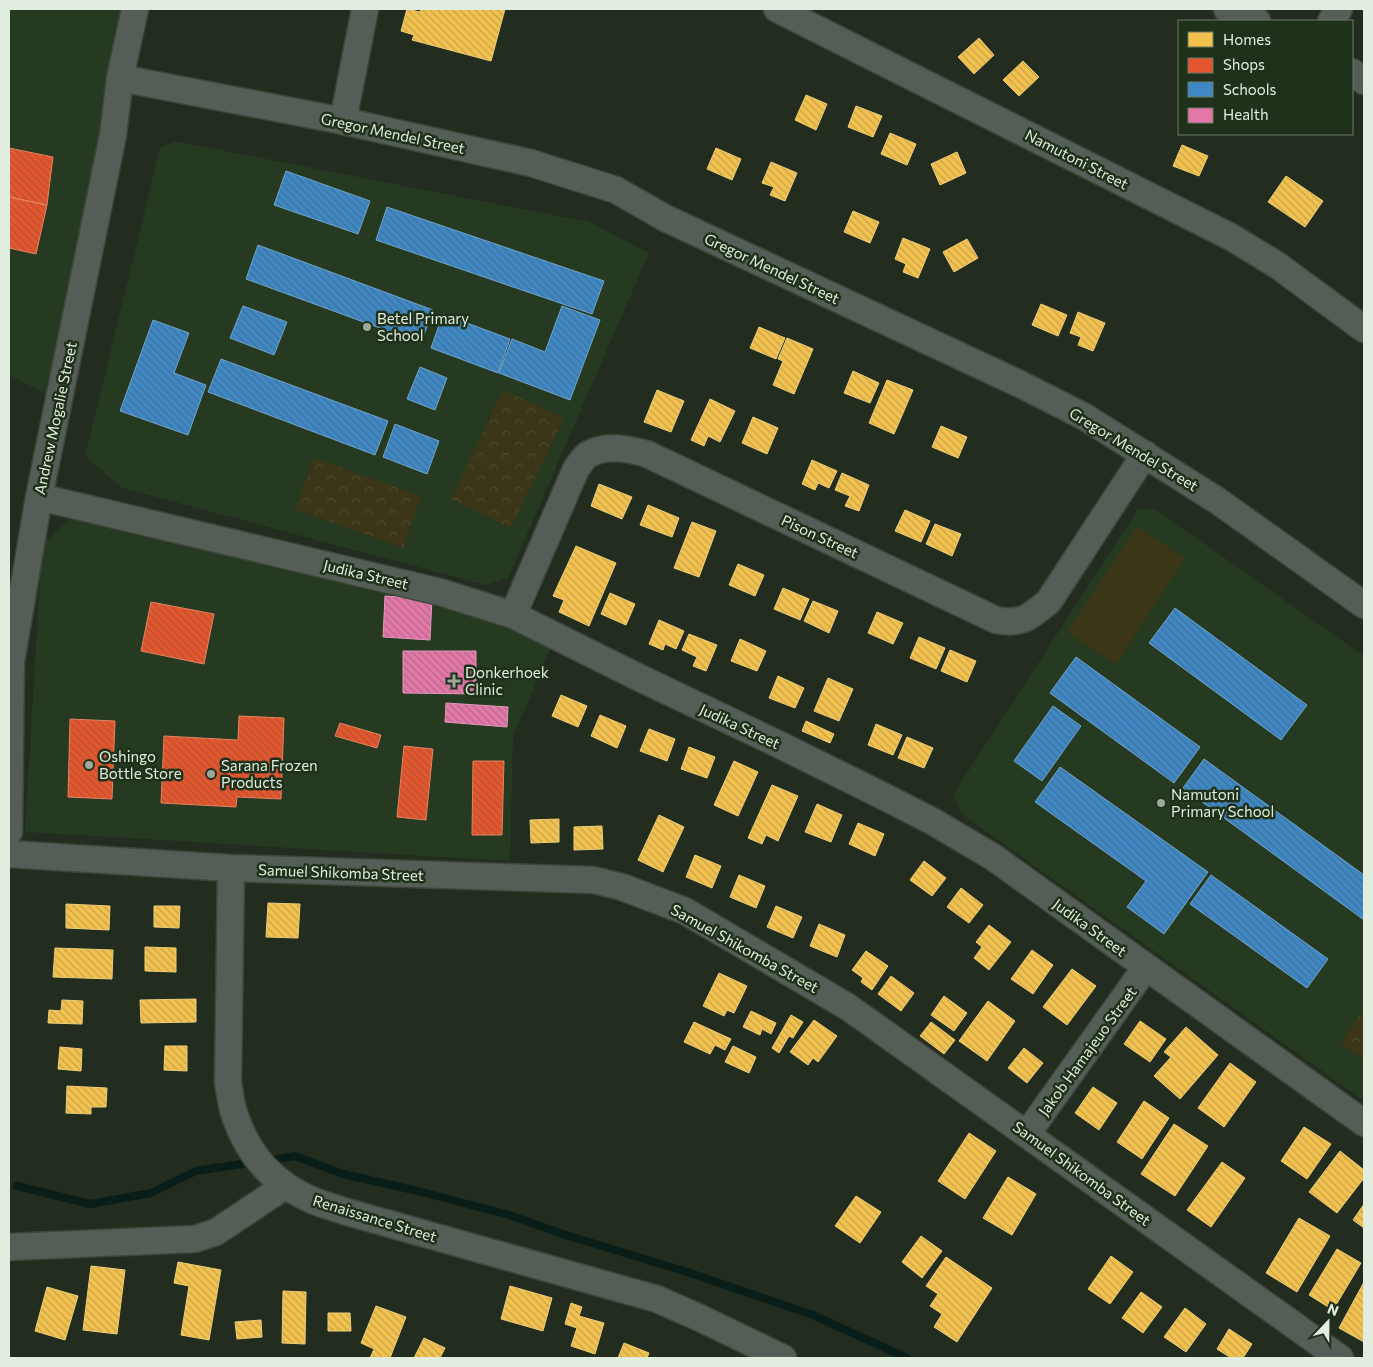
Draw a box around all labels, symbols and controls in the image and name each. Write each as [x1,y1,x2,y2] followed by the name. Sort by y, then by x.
[1178,20,1353,135] legend
[1223,30,1271,48] text: Homes
[1223,55,1265,73] text: Shops
[1223,80,1277,98] text: Schools
[1223,105,1269,123] text: Health
[319,109,467,157] street label: Gregor Mendel Street
[1022,125,1132,193] street label: Namutoni Street
[702,229,842,307] street label: Gregor Mendel Street
[377,309,469,344] place label: Betel Primary School
[361,321,373,333] marker: Betel Primary School
[30,340,80,496] street label: Andrew Mogalie Street
[1066,403,1202,495] street label: Gregor Mendel Street
[779,510,861,562] street label: Pison Street
[322,555,410,593] street label: Judika Street
[465,663,549,698] place label: Donkerhoek Clinic
[447,674,461,688] marker: Donkerhoek Clinic
[697,700,783,752] street label: Judika Street
[99,747,182,782] place label: Oshingo Bottle Store
[221,756,318,791] place label: Sarana Frozen Products
[83,759,95,771] marker: Oshingo Bottle Store
[205,768,217,780] marker: Sarana Frozen Products
[1171,785,1274,820] place label: Namutoni Primary School
[1155,797,1167,809] marker: Namutoni Primary School
[258,860,424,884] street label: Samuel Shikomba Street
[1050,894,1130,960] street label: Judika Street
[668,900,822,996] street label: Samuel Shikomba Street
[1034,983,1140,1119] street label: Jakob Hamajeuo Street
[1010,1117,1154,1229] street label: Samuel Shikomba Street
[311,1191,439,1245] street label: Renaissance Street
[1303,1297,1353,1347] north arrow
[1325,1300,1341,1319] text: N

